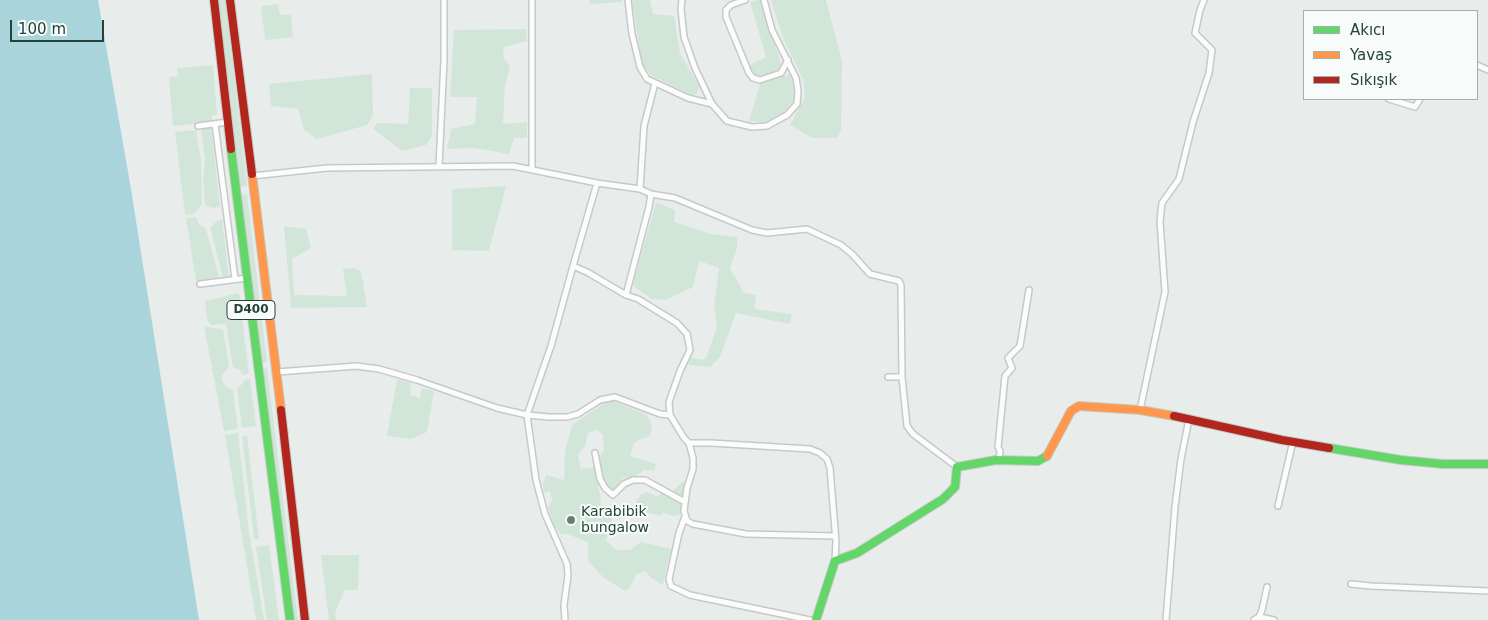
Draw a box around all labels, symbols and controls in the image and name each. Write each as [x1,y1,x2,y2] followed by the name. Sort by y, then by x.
[12,10,106,42] scale bar
[1303,10,1478,100] legend
[18,20,66,38] text: 100 m
[1350,21,1386,39] text: Akıcı
[1350,46,1392,64] text: Yavaş
[1350,71,1397,89] text: Sıkışık
[227,300,275,320] road number: D400
[581,504,649,536] place label: Karabibik bungalow
[565,514,577,526] marker: Karabibik bungalow

